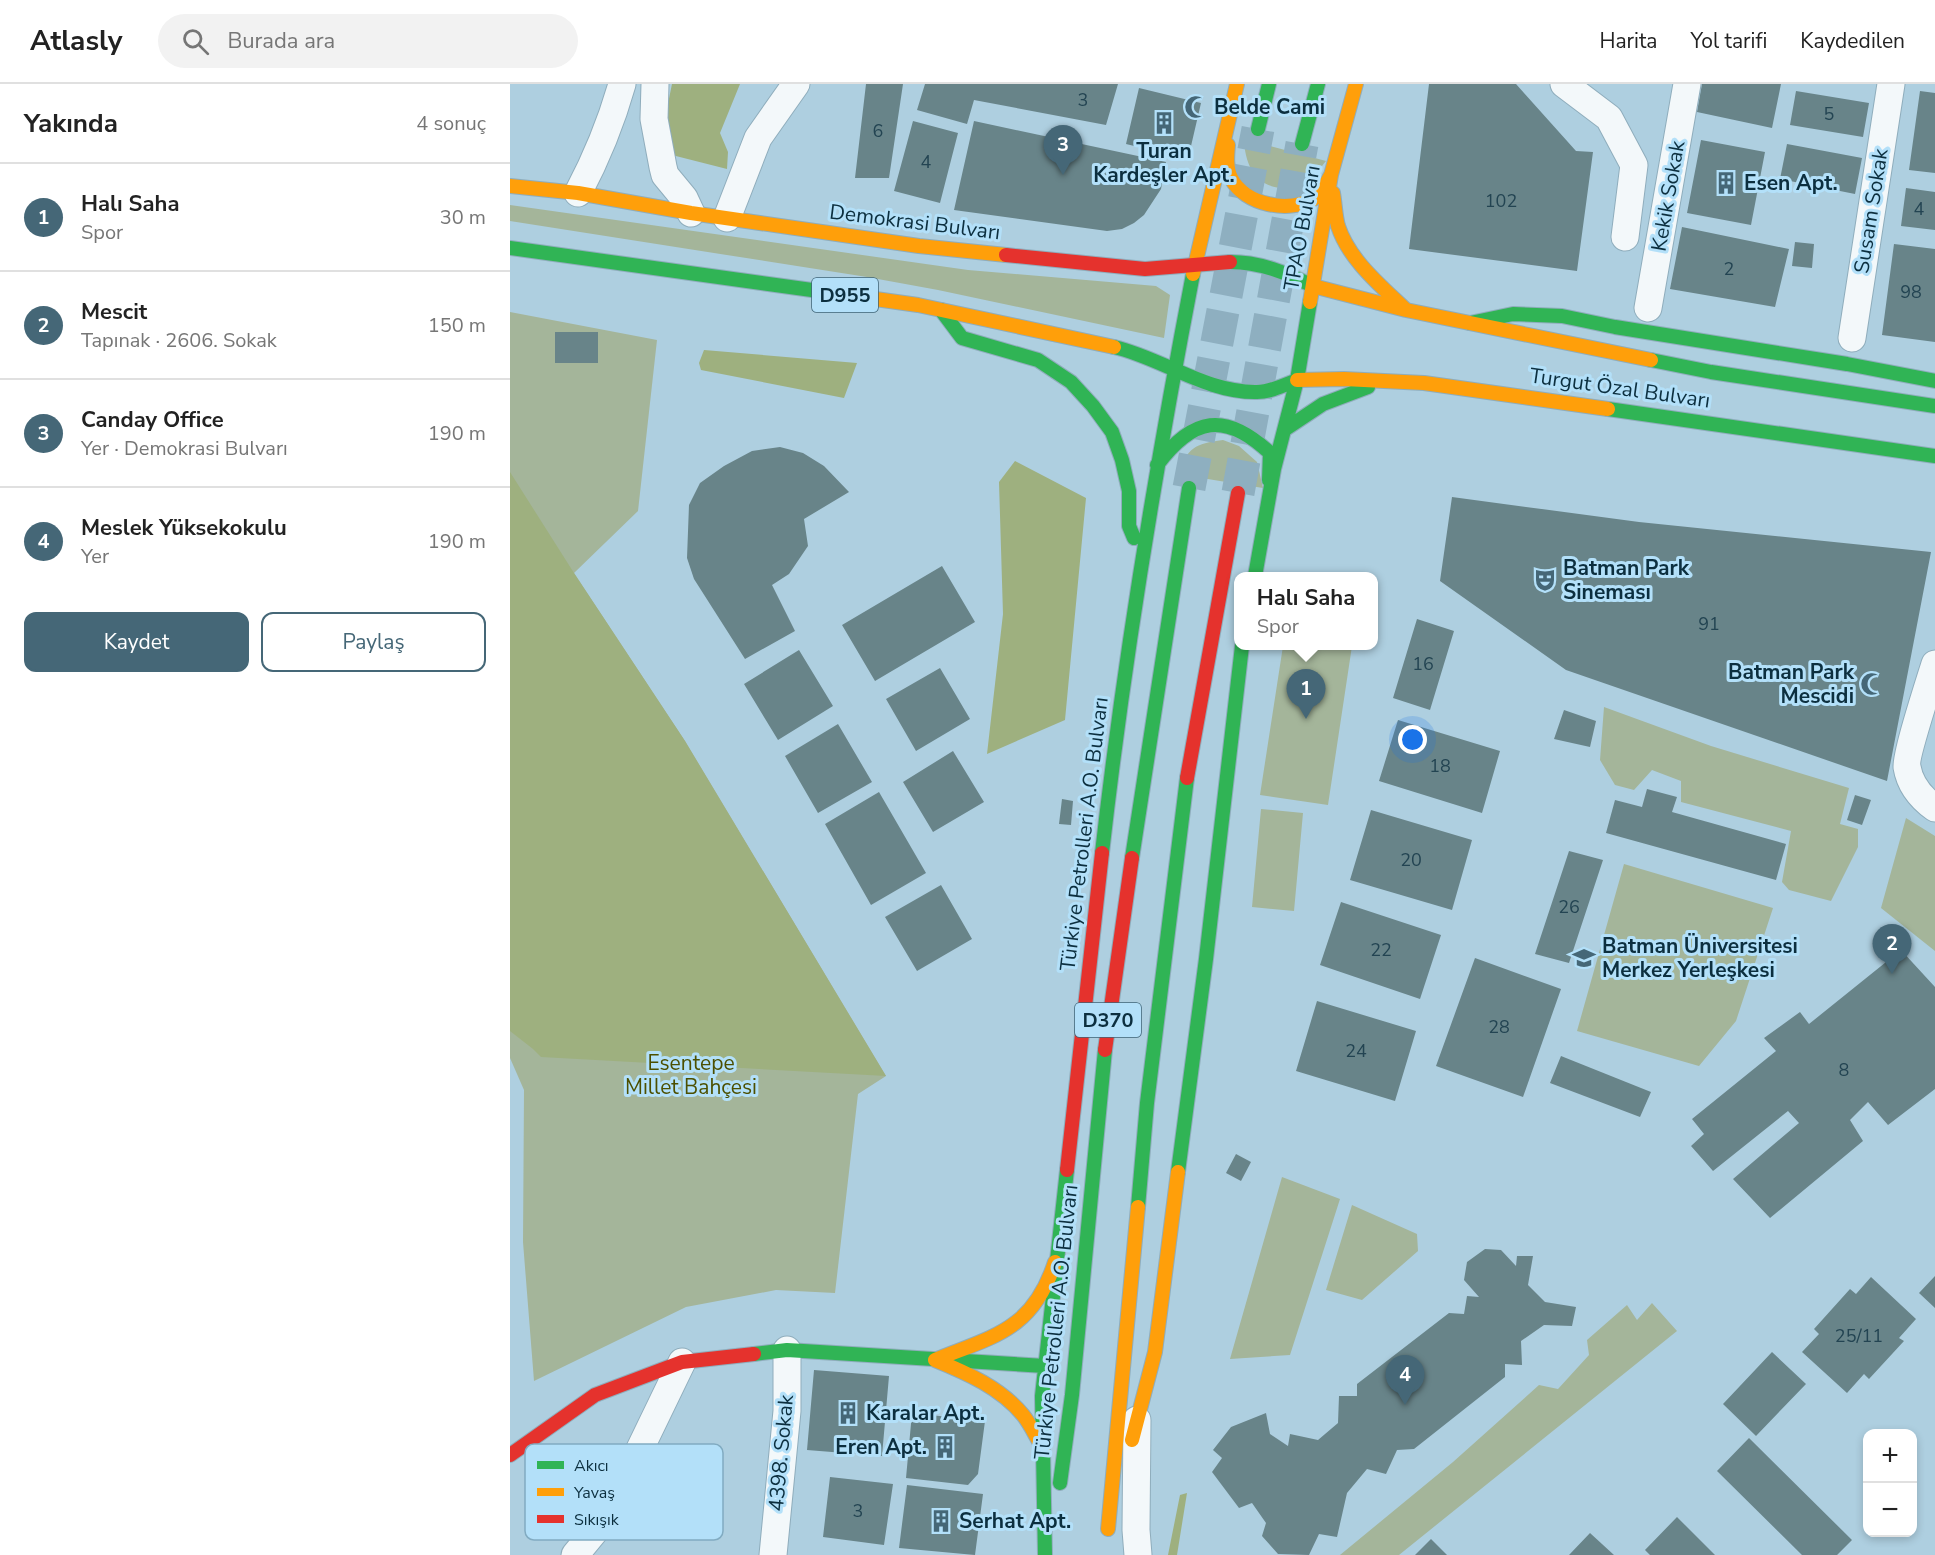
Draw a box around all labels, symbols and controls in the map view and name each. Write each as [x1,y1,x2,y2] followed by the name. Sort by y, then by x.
[158,14,578,68] search box
[30,22,122,60] text: Atlasly
[179,25,212,58] icon: search
[227,26,335,56] text: Burada ara
[1599,27,1657,55] text: Harita
[1690,27,1767,55] text: Yol tarifi
[1800,27,1905,55] text: Kaydedilen
[1078,88,1088,112] house number: 3
[1214,93,1325,121] place label: Belde Cami
[1183,94,1209,120] mosque icon: Belde Cami
[1824,102,1834,126] house number: 5
[24,106,118,141] text: Yakında
[416,110,486,137] text: 4 sonuç
[1151,110,1177,136] building icon: Turan Kardeşler Apt.
[873,119,883,143] house number: 6
[1044,126,1082,175] pin: 3
[1093,137,1235,189] place label: Turan Kardeşler Apt.
[1644,138,1692,254] street label: Kekik Sokak
[1847,146,1895,275] street label: Susam Sokak
[921,150,932,174] house number: 4
[1277,163,1327,293] street label: TPAO Bulvarı
[1744,169,1838,197] place label: Esen Apt.
[1713,170,1739,196] building icon: Esen Apt.
[81,189,179,219] text: Halı Saha
[1485,189,1517,213] house number: 102
[1914,197,1925,221] house number: 4
[828,198,1002,246] street label: Demokrasi Bulvarı
[38,204,50,231] text: 1
[440,204,486,231] text: 30 m
[81,219,123,246] text: Spor
[1724,257,1734,281] house number: 2
[812,278,878,312] road number: D955
[1900,280,1922,304] house number: 98
[81,297,147,327] text: Mescit
[38,312,50,339] text: 2
[428,312,486,339] text: 150 m
[81,327,277,354] text: Tapınak · 2606. Sokak
[1528,361,1712,415] street label: Turgut Özal Bulvarı
[81,405,224,435] text: Canday Office
[38,420,50,447] text: 3
[428,420,486,447] text: 190 m
[81,435,288,462] text: Yer · Demokrasi Bulvarı
[81,513,287,543] text: Meslek Yüksekokulu
[38,528,50,555] text: 4
[428,528,486,555] text: 190 m
[81,543,109,570] text: Yer
[1563,554,1690,606] place label: Batman Park Sineması
[1532,567,1558,593] theatre icon: Batman Park Sineması
[1234,572,1378,650] popup
[1257,583,1355,613] text: Halı Saha
[24,612,249,672] button: Kaydet
[261,612,486,672] button: Paylaş
[1698,612,1720,636] house number: 91
[1257,613,1299,640] text: Spor
[1412,652,1434,676] house number: 16
[1728,658,1855,710] place label: Batman Park Mescidi
[1286,670,1326,719] pin: 1
[1859,671,1885,697] mosque icon: Batman Park Mescidi
[1053,695,1115,973] street label: Türkiye Petrolleri A.O. Bulvarı
[1398,725,1427,754] your location
[1429,754,1451,778] house number: 18
[1400,848,1422,872] house number: 20
[1558,895,1580,919] house number: 26
[1872,924,1912,974] pin: 2
[1602,932,1798,984] place label: Batman Üniversitesi Merkez Yerleşkesi
[1370,938,1392,962] house number: 22
[1571,945,1597,971] school or university icon: Batman Üniversitesi Merkez Yerleşkesi
[1075,1003,1141,1037] road number: D370
[1488,1015,1510,1039] house number: 28
[1345,1039,1367,1063] house number: 24
[625,1049,757,1101] park label: Esentepe Millet Bahçesi
[1839,1058,1849,1082] house number: 8
[1028,1183,1084,1461] street label: Türkiye Petrolleri A.O. Bulvarı
[1835,1324,1883,1348] house number: 25/11
[1386,1356,1424,1405] pin: 4
[762,1393,800,1513] street label: 4398. Sokak
[866,1399,985,1427] place label: Karalar Apt.
[835,1400,861,1426] building icon: Karalar Apt.
[1863,1429,1917,1537] map controls
[1863,1429,1917,1483] button: +
[835,1433,927,1461] place label: Eren Apt.
[932,1434,958,1460] building icon: Eren Apt.
[525,1444,723,1540] legend
[574,1455,609,1477] text: Akıcı
[573,1482,615,1504] text: Yavaş
[1863,1483,1917,1537] button: −
[853,1499,863,1523] house number: 3
[959,1507,1071,1535] place label: Serhat Apt.
[928,1508,954,1534] building icon: Serhat Apt.
[574,1509,620,1531] text: Sıkışık

